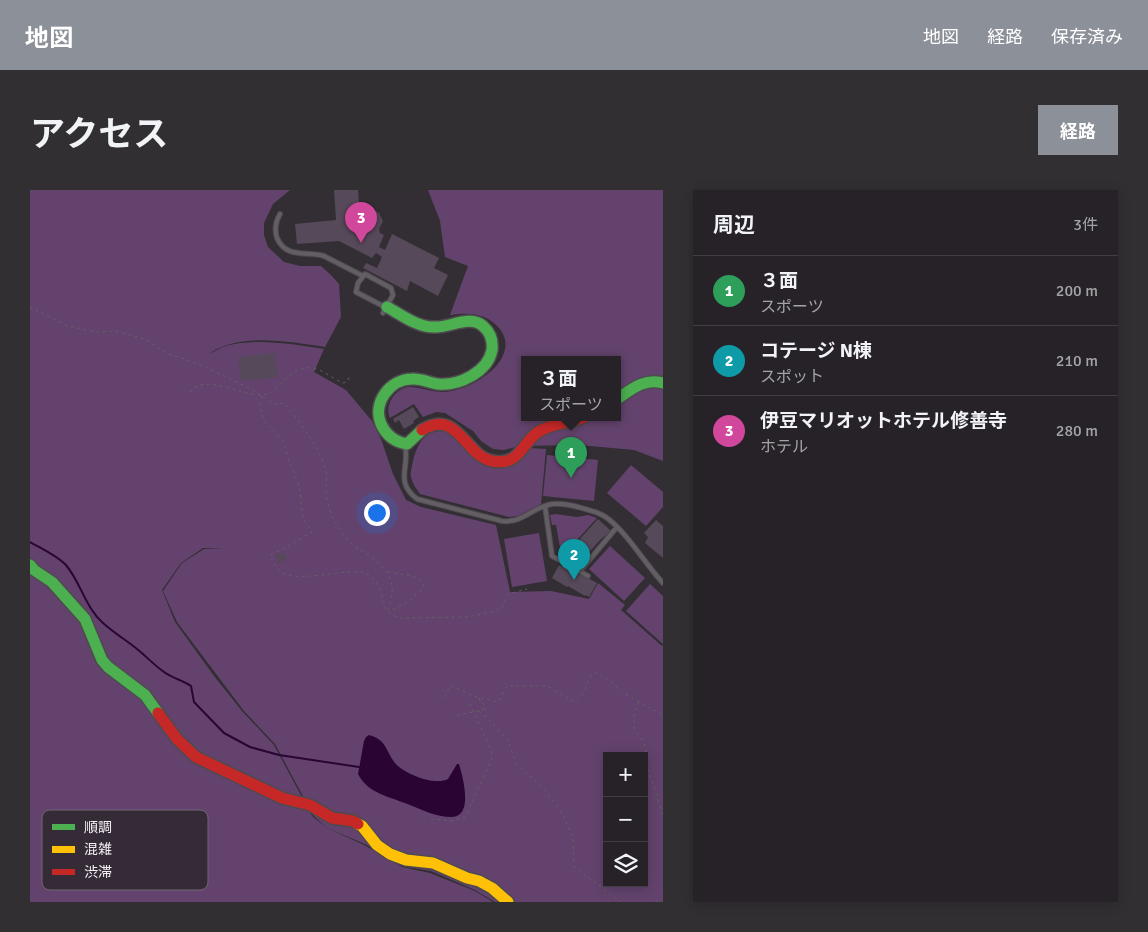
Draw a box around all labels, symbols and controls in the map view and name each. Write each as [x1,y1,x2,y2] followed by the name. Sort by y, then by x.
[25,23,73,53] text: 地図
[923,26,959,48] text: 地図
[987,26,1023,48] text: 経路
[1051,26,1123,48] text: 保存済み
[1038,105,1118,155] button: 経路
[30,113,168,156] text: アクセス
[345,202,377,243] pin: 3
[713,212,755,238] text: 周辺
[1073,215,1098,235] text: 3件
[760,269,798,293] text: ３面
[725,281,733,301] text: 1
[1056,281,1098,301] text: 200 m
[760,297,824,317] text: スポーツ
[760,339,872,363] text: コテージ N棟
[725,351,733,371] text: 2
[1056,351,1098,371] text: 210 m
[521,356,621,421] popup
[539,367,577,391] text: ３面
[760,367,824,387] text: スポット
[539,395,603,415] text: スポーツ
[760,409,1007,433] text: 伊豆マリオットホテル修善寺
[725,421,733,441] text: 3
[1056,421,1098,441] text: 280 m
[555,437,587,478] pin: 1
[760,437,808,457] text: ホテル
[364,500,390,526] your location
[558,539,590,580] pin: 2
[603,752,648,887] map controls
[603,752,648,797] button: +
[603,797,648,842] button: −
[42,810,208,890] legend
[84,819,112,836] text: 順調
[84,841,112,858] text: 混雑
[603,842,648,887] button: layers
[84,864,112,881] text: 渋滞

